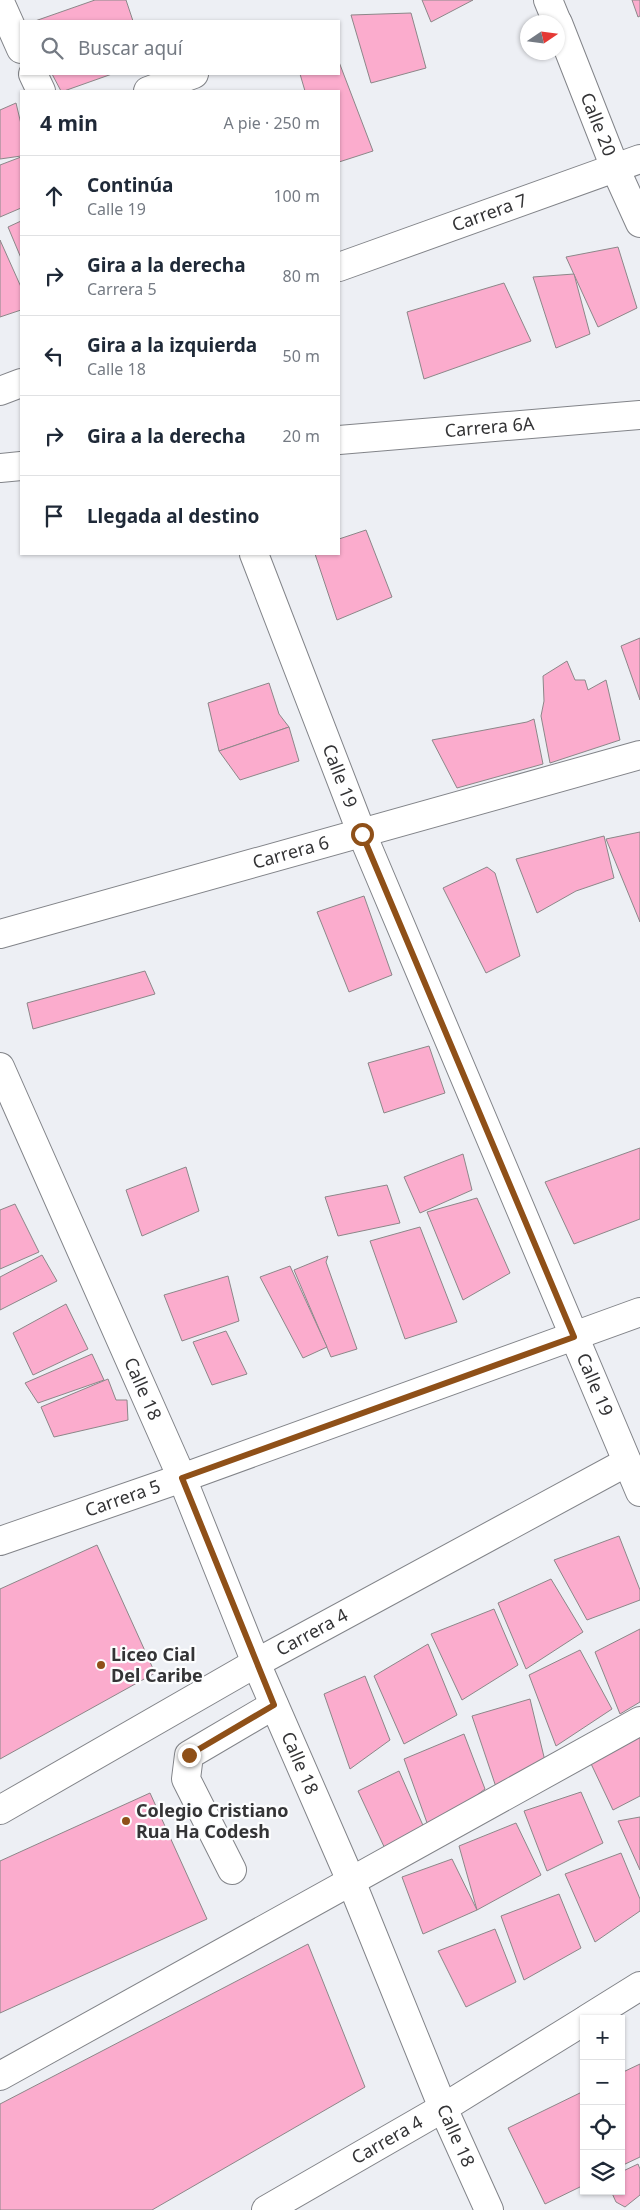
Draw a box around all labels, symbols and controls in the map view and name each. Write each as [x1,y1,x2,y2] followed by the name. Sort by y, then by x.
[520,15,565,60] north arrow
[20,20,340,75] search box
[38,34,66,62] icon: search
[78,35,183,61] text: Buscar aquí
[576,89,622,159] street label: Calle 20
[40,109,98,137] text: 4 min
[223,112,320,134] text: A pie · 250 m
[87,172,173,198] text: Continúa
[40,182,68,210] icon: ahead
[273,185,320,207] text: 100 m
[448,187,530,237] street label: Carrera 7
[87,198,146,220] text: Calle 19
[87,252,246,278] text: Gira a la derecha
[40,262,68,290] icon: right
[283,265,320,287] text: 80 m
[87,278,157,300] text: Carrera 5
[87,332,257,358] text: Gira a la izquierda
[40,342,68,370] icon: left
[283,345,320,367] text: 50 m
[87,358,146,380] text: Calle 18
[444,411,536,442] street label: Carrera 6A
[40,422,68,450] icon: right
[87,423,246,449] text: Gira a la derecha
[283,425,320,447] text: 20 m
[40,502,68,530] icon: arrive
[87,503,259,529] text: Llegada al destino
[317,740,364,811] street label: Calle 19
[351,823,374,846] route start
[250,830,332,874] street label: Carrera 6
[572,1349,620,1420] street label: Calle 19
[119,1353,168,1424] street label: Calle 18
[82,1473,163,1522] street label: Carrera 5
[271,1603,352,1661] street label: Carrera 4
[111,1642,203,1687] place label: Liceo Cial Del Caribe
[95,1659,107,1671] marker: Liceo Cial Del Caribe
[276,1728,325,1798] street label: Calle 18
[178,1744,201,1767] route end
[136,1798,289,1843] place label: Colegio Cristiano Rua Ha Codesh
[120,1815,132,1827] marker: Colegio Cristiano Rua Ha Codesh
[580,2015,625,2195] map controls
[580,2015,625,2060] button: +
[580,2060,625,2105] button: −
[432,2100,481,2171] street label: Calle 18
[580,2105,625,2150] button: locate
[347,2109,427,2169] street label: Carrera 4
[580,2150,625,2195] button: layers

